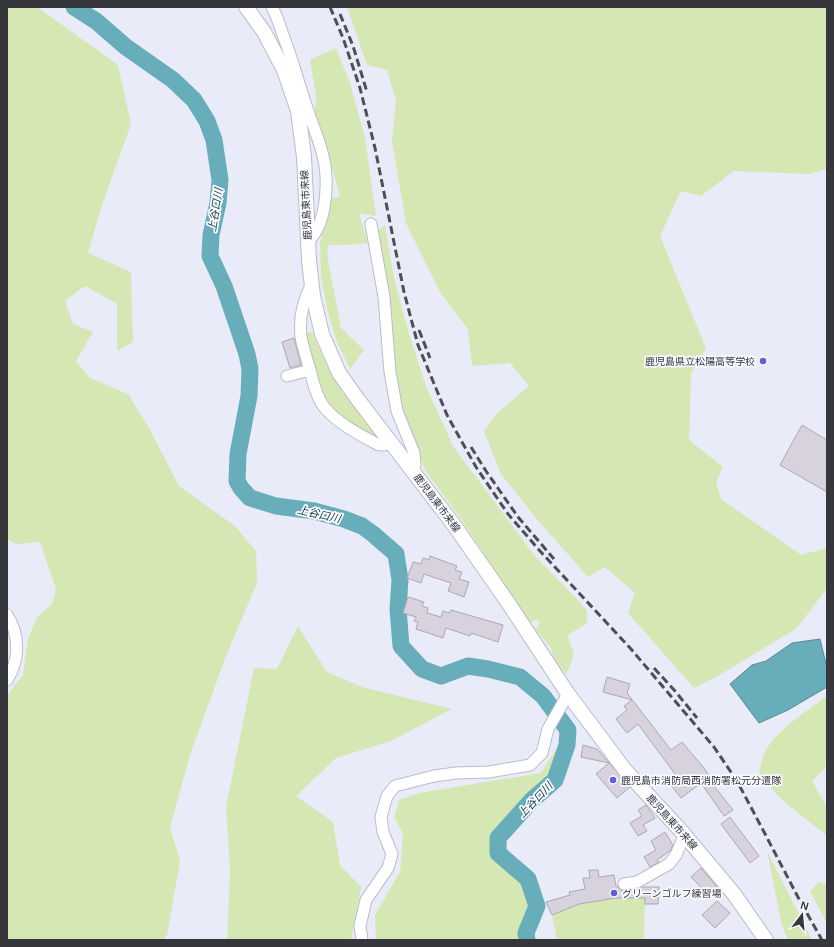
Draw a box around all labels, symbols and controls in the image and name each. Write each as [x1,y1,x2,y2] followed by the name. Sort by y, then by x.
[299,170,313,240] street label: 鹿児島東市来線
[206,186,225,233] water label: 上谷口川
[645,356,755,367] place label: 鹿児島県立松陽高等学校
[758,356,768,366] marker: 鹿児島県立松陽高等学校
[412,472,462,534] street label: 鹿児島東市来線
[296,503,343,525] water label: 上谷口川
[608,775,618,785] marker: 鹿児島市消防局西消防署松元分遣隊
[621,775,782,786] place label: 鹿児島市消防局西消防署松元分遣隊
[515,779,555,820] water label: 上谷口川
[644,792,700,852] street label: 鹿児島東市来線
[609,888,619,898] marker: グリーンゴルフ練習場
[622,888,722,899] place label: グリーンゴルフ練習場
[782,895,822,935] north arrow
[799,899,810,912] text: N

